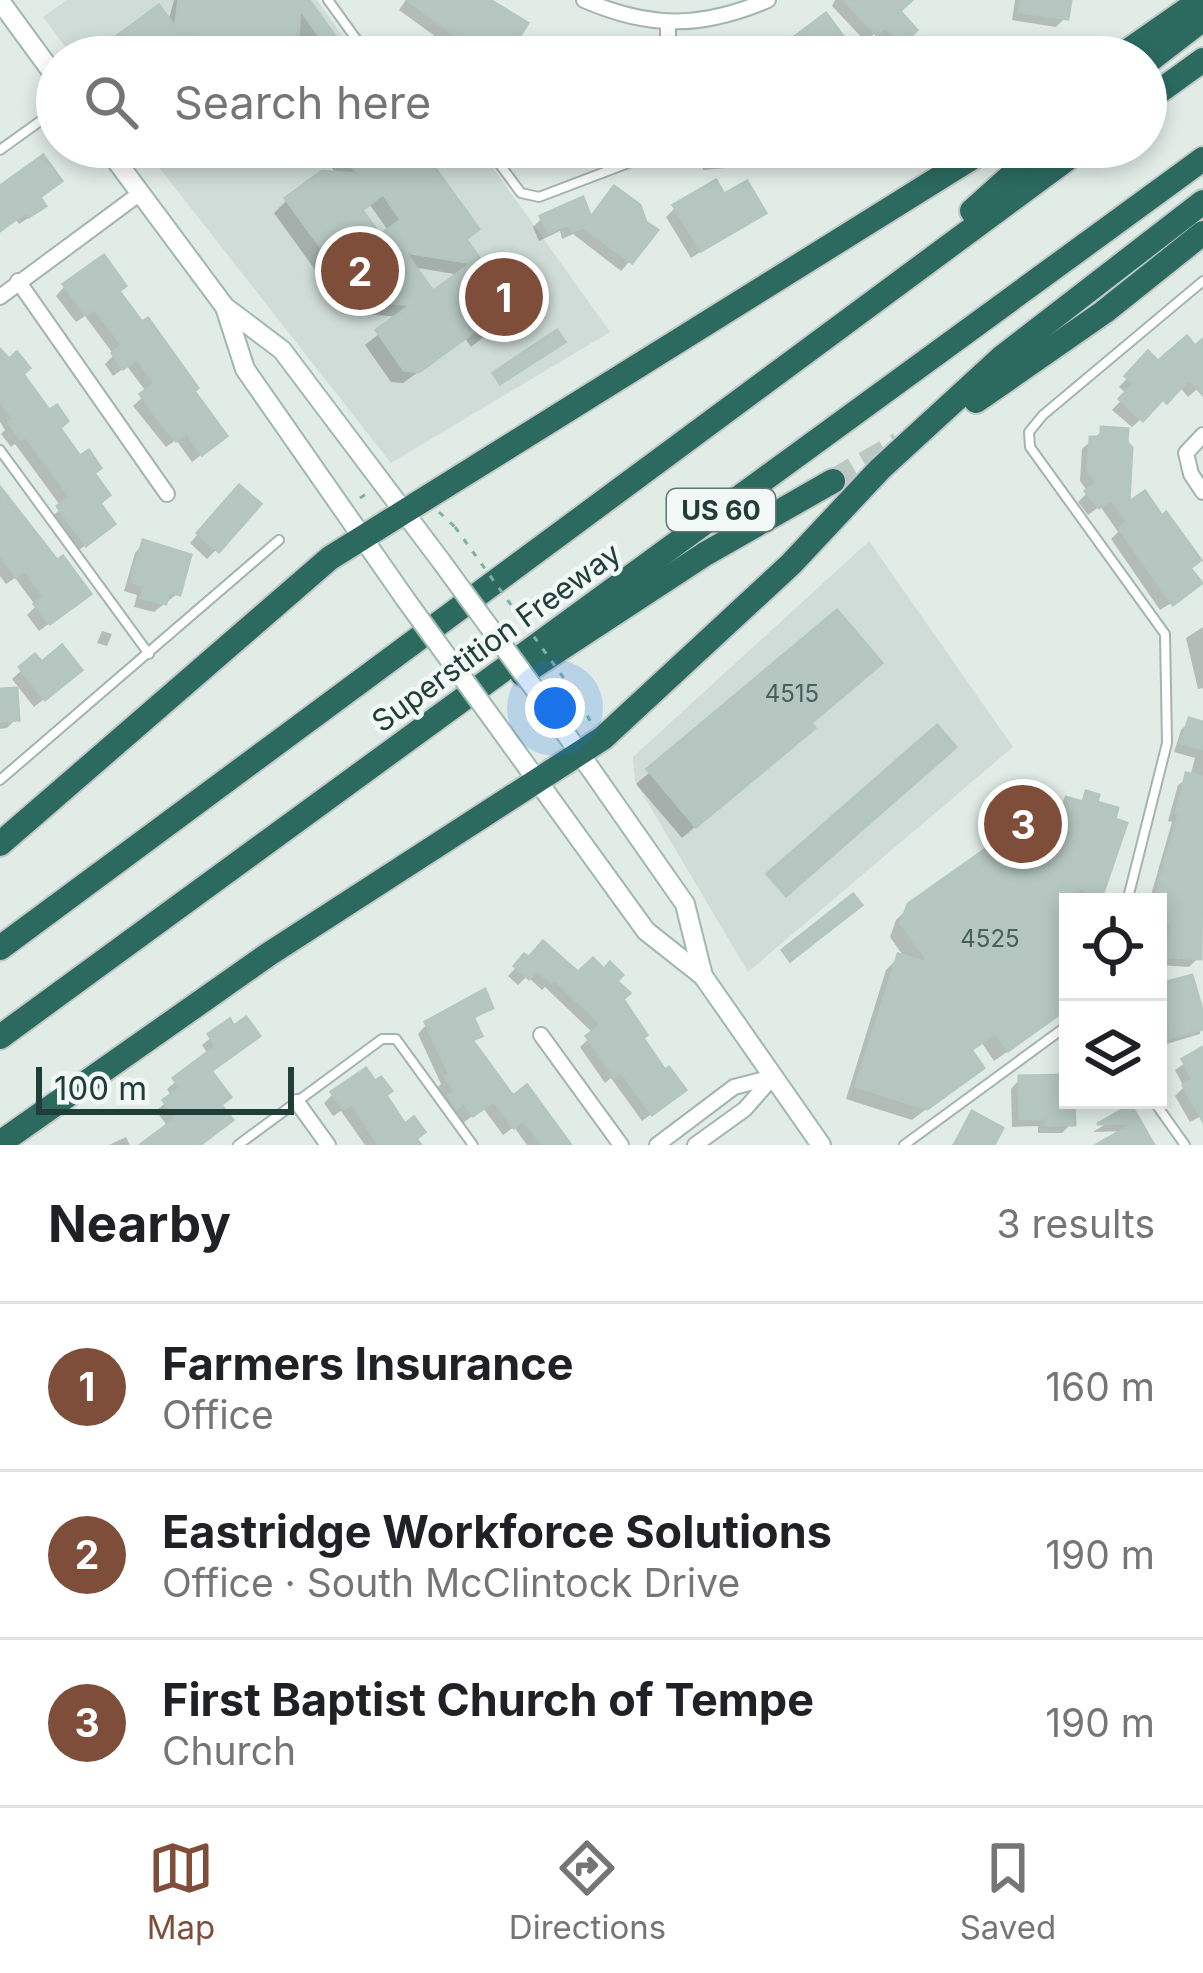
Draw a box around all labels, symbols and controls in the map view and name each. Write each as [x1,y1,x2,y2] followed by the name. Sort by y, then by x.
[36,36,1167,168] search box
[78,69,144,135] icon: search
[174,75,431,130] text: Search here
[321,226,399,316] pin: 2
[465,252,543,342] pin: 1
[667,489,775,531] road number: US 60
[365,535,627,739] street label: Superstition Freeway
[525,678,585,738] your location
[765,679,819,708] house number: 4515
[984,779,1062,869] pin: 3
[1059,893,1167,1109] map controls
[1059,893,1167,1001] button: locate
[960,924,1020,953] house number: 4525
[1059,1001,1167,1109] button: layers
[36,1061,294,1114] scale bar
[54,1068,147,1108] text: 100 m
[48,1193,231,1254] text: Nearby
[997,1200,1155,1247] text: 3 results
[162,1336,574,1391] text: Farmers Insurance
[79,1363,95,1410] text: 1
[1045,1363,1155,1410] text: 160 m
[162,1391,274,1438] text: Office
[162,1504,832,1559] text: Eastridge Workforce Solutions
[75,1531,99,1578] text: 2
[1045,1531,1155,1578] text: 190 m
[162,1559,740,1606] text: Office · South McClintock Drive
[162,1672,814,1727] text: First Baptist Church of Tempe
[74,1699,100,1746] text: 3
[1045,1699,1155,1746] text: 190 m
[162,1727,296,1774] text: Church
[147,1835,215,1947] tab: Map
[509,1835,666,1947] tab: Directions
[960,1835,1056,1947] tab: Saved

